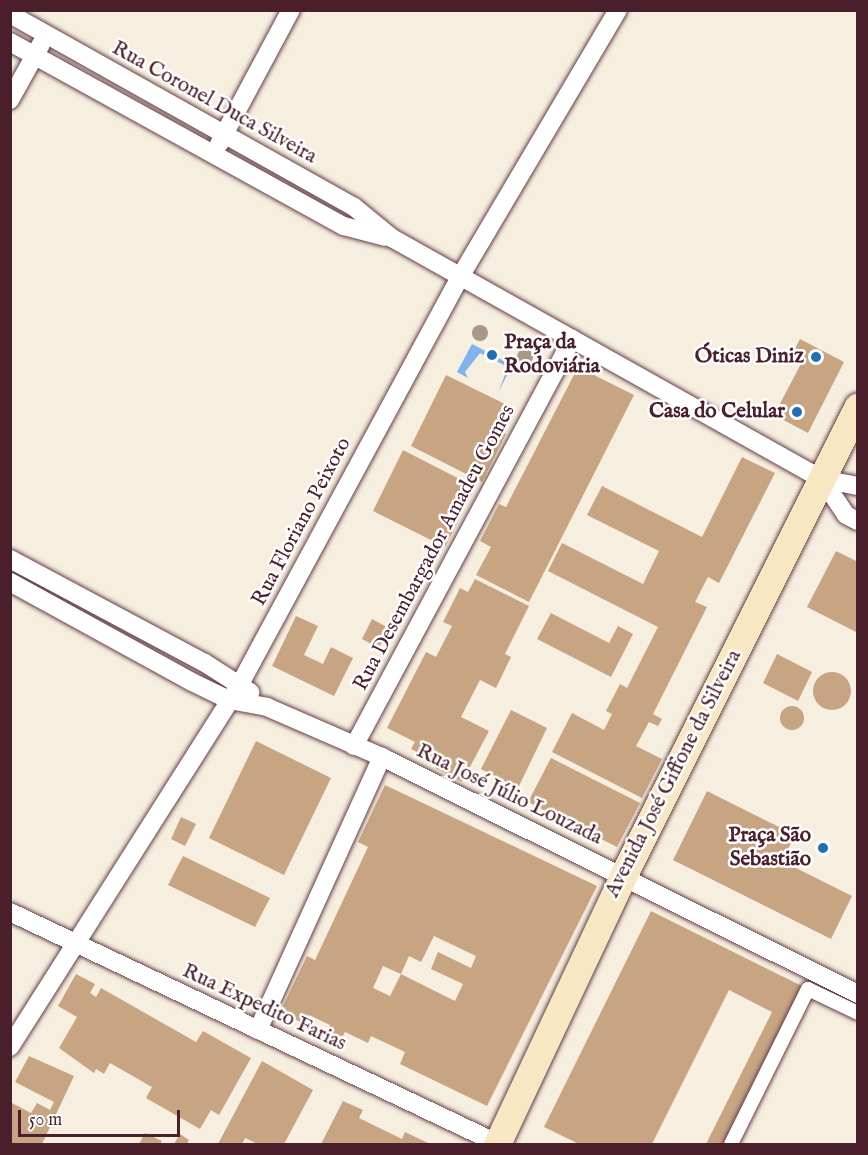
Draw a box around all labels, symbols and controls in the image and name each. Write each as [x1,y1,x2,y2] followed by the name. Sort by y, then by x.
[107,36,321,170] street label: Rua Coronel Duca Silveira
[504,330,600,380] place label: Praça da Rodoviária
[695,344,804,370] place label: Óticas Diniz
[485,348,499,362] marker: Praça da Rodoviária
[809,350,823,364] marker: Óticas Diniz
[649,399,785,425] place label: Casa do Celular
[349,401,521,695] street label: Rua Desembargador Amadeu Gomes
[790,405,804,419] marker: Casa do Celular
[247,434,357,610] street label: Rua Floriano Peixoto
[600,646,748,902] street label: Avenida José Giffone da Silveira
[412,739,606,851] street label: Rua José Júlio Louzada
[728,823,811,873] place label: Praça São Sebastião
[816,841,830,855] marker: Praça São Sebastião
[178,959,350,1057] street label: Rua Expedito Farias
[21,1098,183,1136] scale bar
[29,1109,62,1132] text: 50 m

